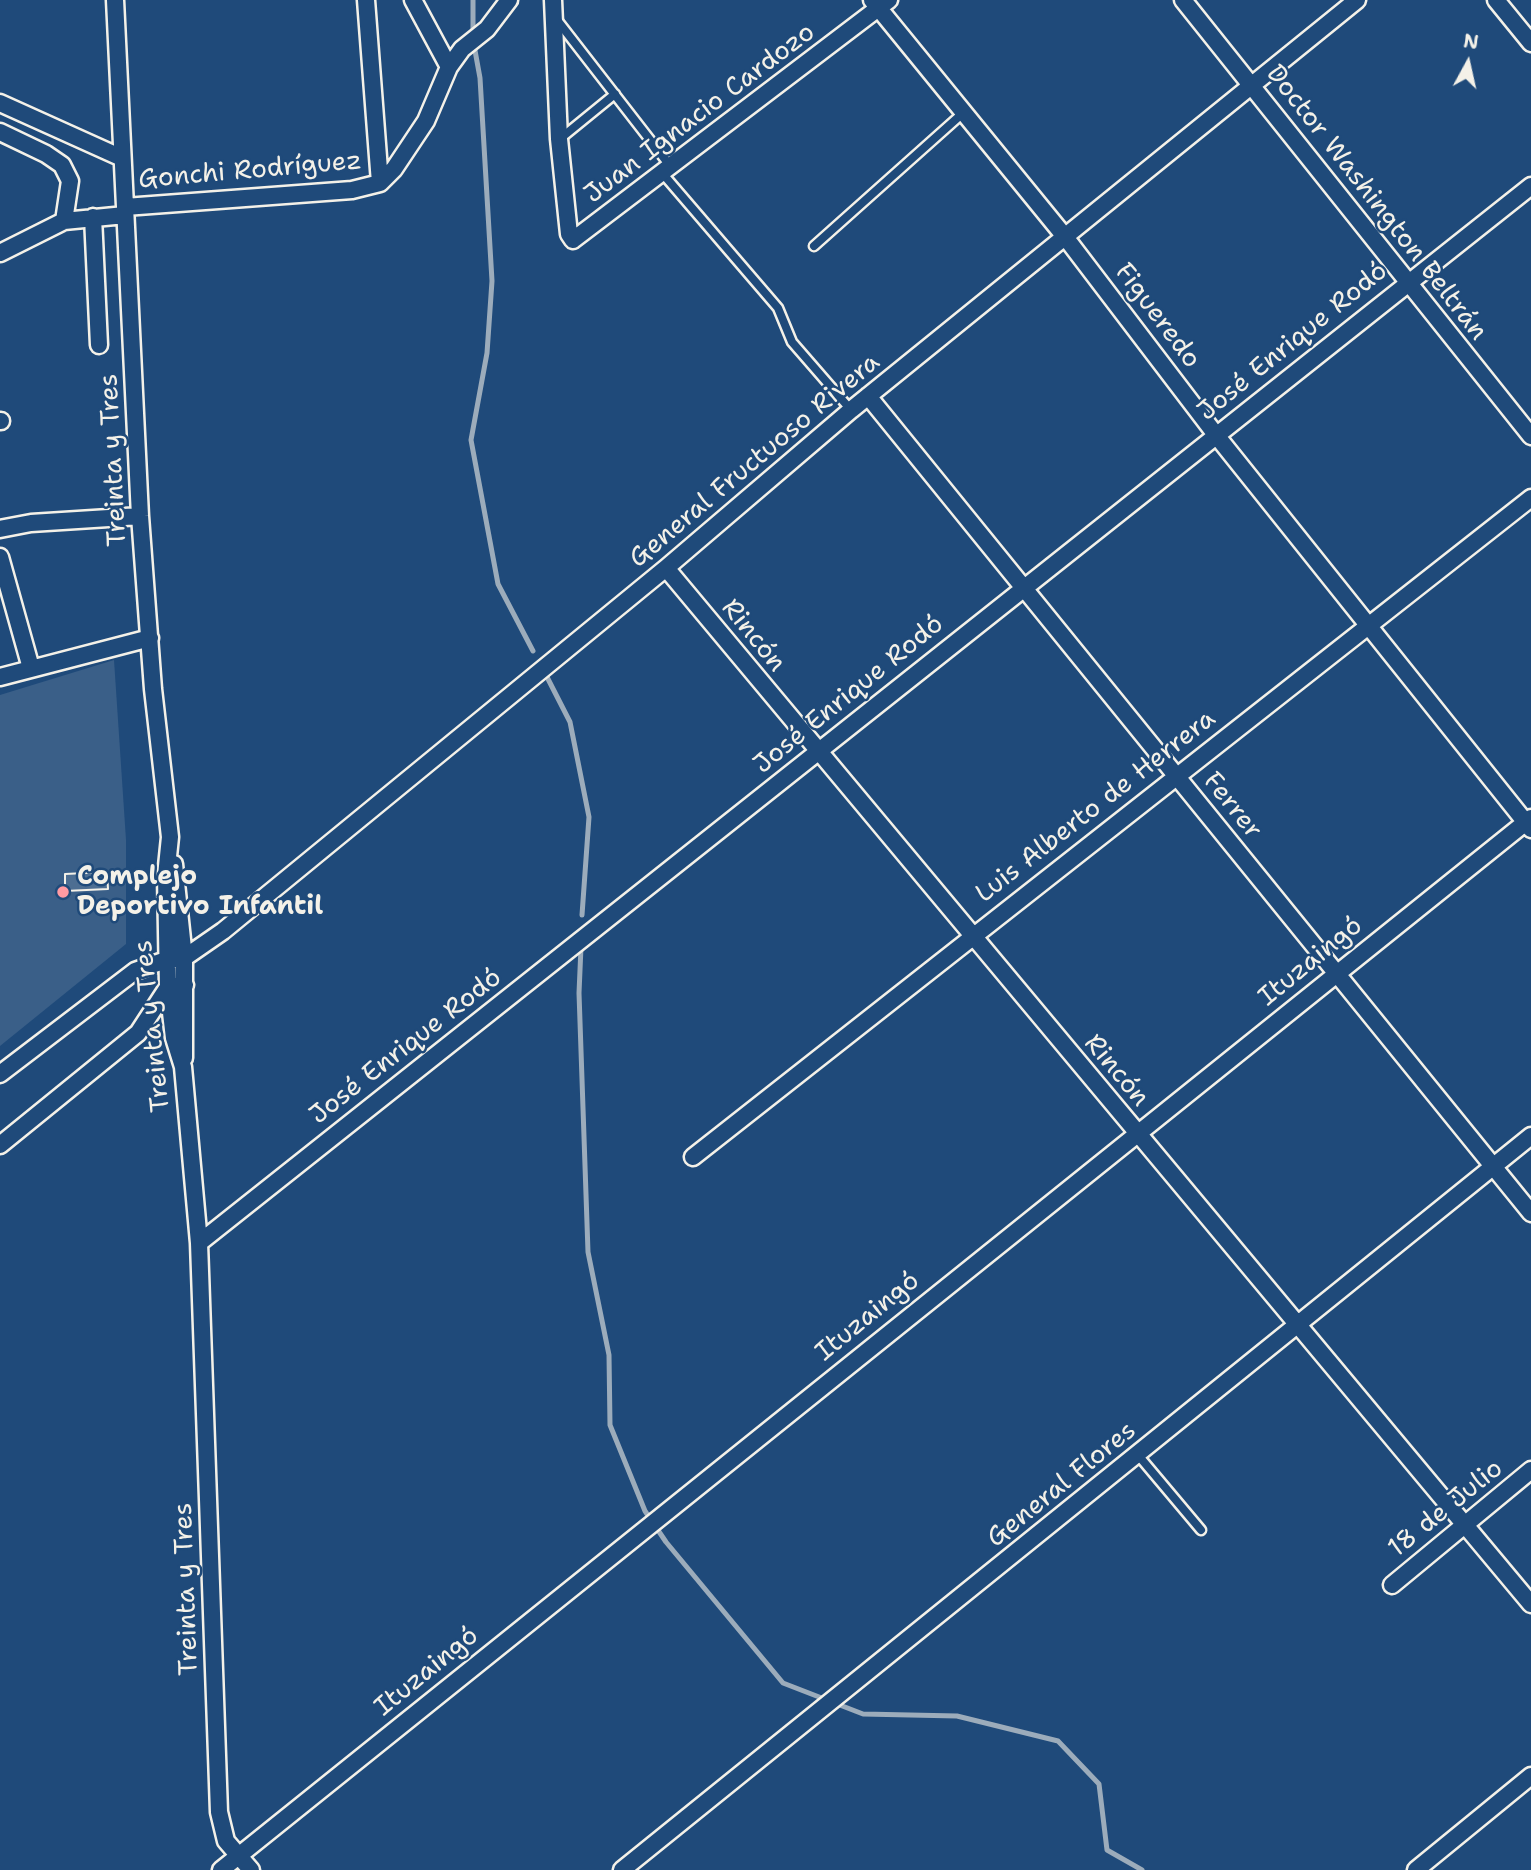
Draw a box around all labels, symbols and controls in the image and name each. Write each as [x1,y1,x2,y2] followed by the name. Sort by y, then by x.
[579,17,821,211] street label: Juan Ignacio Cardozo
[1433,28,1503,98] north arrow
[1462,28,1480,55] text: N
[1259,59,1493,347] street label: Doctor Washington Beltrán
[137,146,363,196] street label: Gonchi Rodríguez
[1192,256,1394,428] street label: José Enrique Rodó
[1107,257,1207,375] street label: Figueredo
[623,347,887,575] street label: General Fructuoso Rivera
[94,373,134,547] street label: Treinta y Tres
[714,593,792,679] street label: Rincón
[748,609,950,781] street label: José Enrique Rodó
[970,704,1222,910] street label: Luis Alberto de Herrera
[1196,766,1268,846] street label: Ferrer
[77,861,323,922] place label: Complejo Deportivo Infantil
[55,884,71,900] marker: Complejo Deportivo Infantil
[1253,911,1369,1013] street label: Ituzaingó
[128,938,178,1114] street label: Treinta y Tres
[304,962,508,1132] street label: José Enrique Rodó
[1077,1029,1155,1113] street label: Rincón
[810,1266,926,1368] street label: Ituzaingó
[981,1415,1143,1555] street label: General Flores
[1382,1453,1510,1565] street label: 18 de Julio
[168,1502,206,1676] street label: Treinta y Tres
[369,1621,485,1723] street label: Ituzaingó

